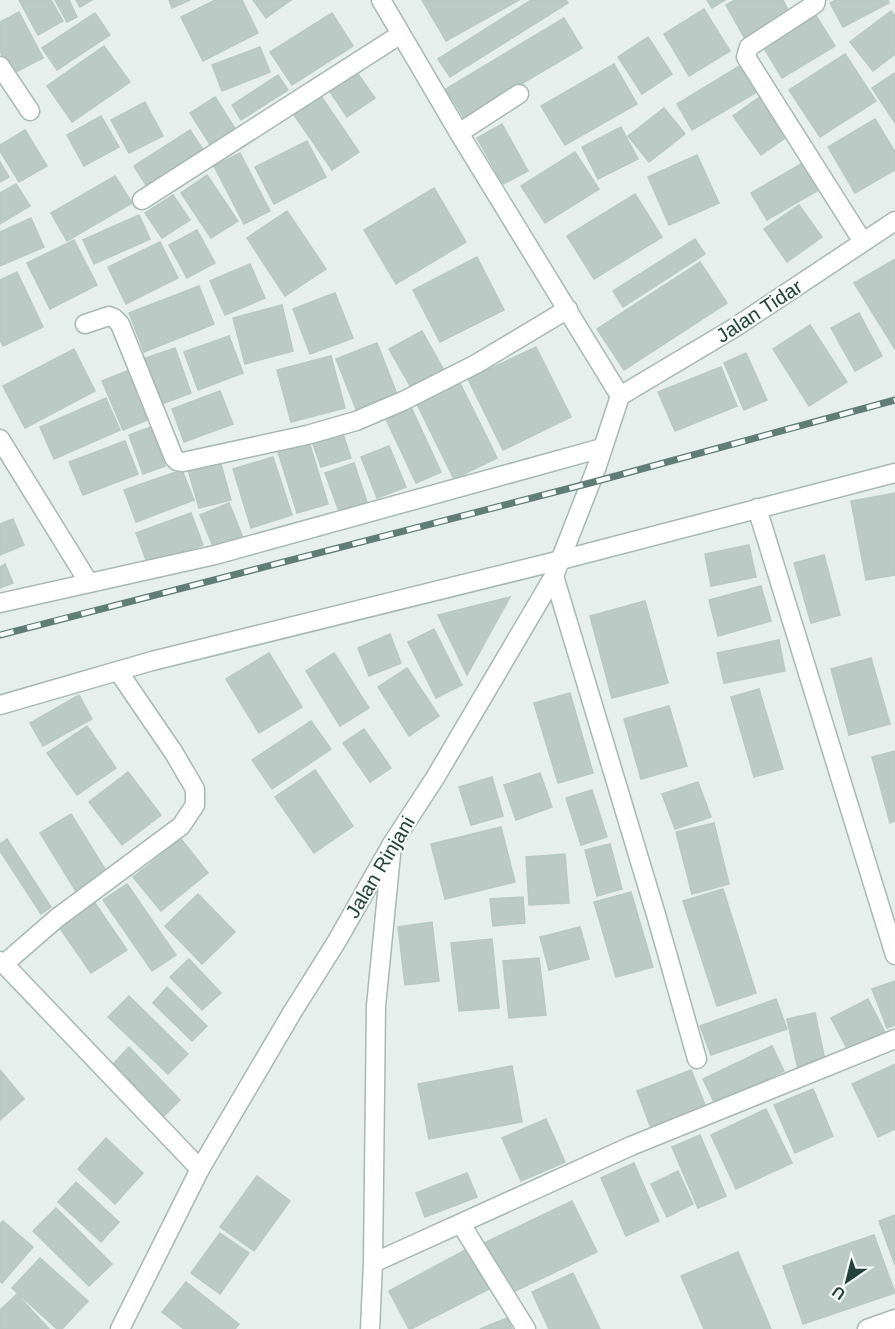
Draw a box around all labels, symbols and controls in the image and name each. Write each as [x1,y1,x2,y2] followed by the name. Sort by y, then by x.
[712,275,806,347] street label: Jalan Tidar
[341,812,419,922] street label: Jalan Rinjani
[817,1251,877,1311] north arrow
[829,1283,848,1303] text: U

